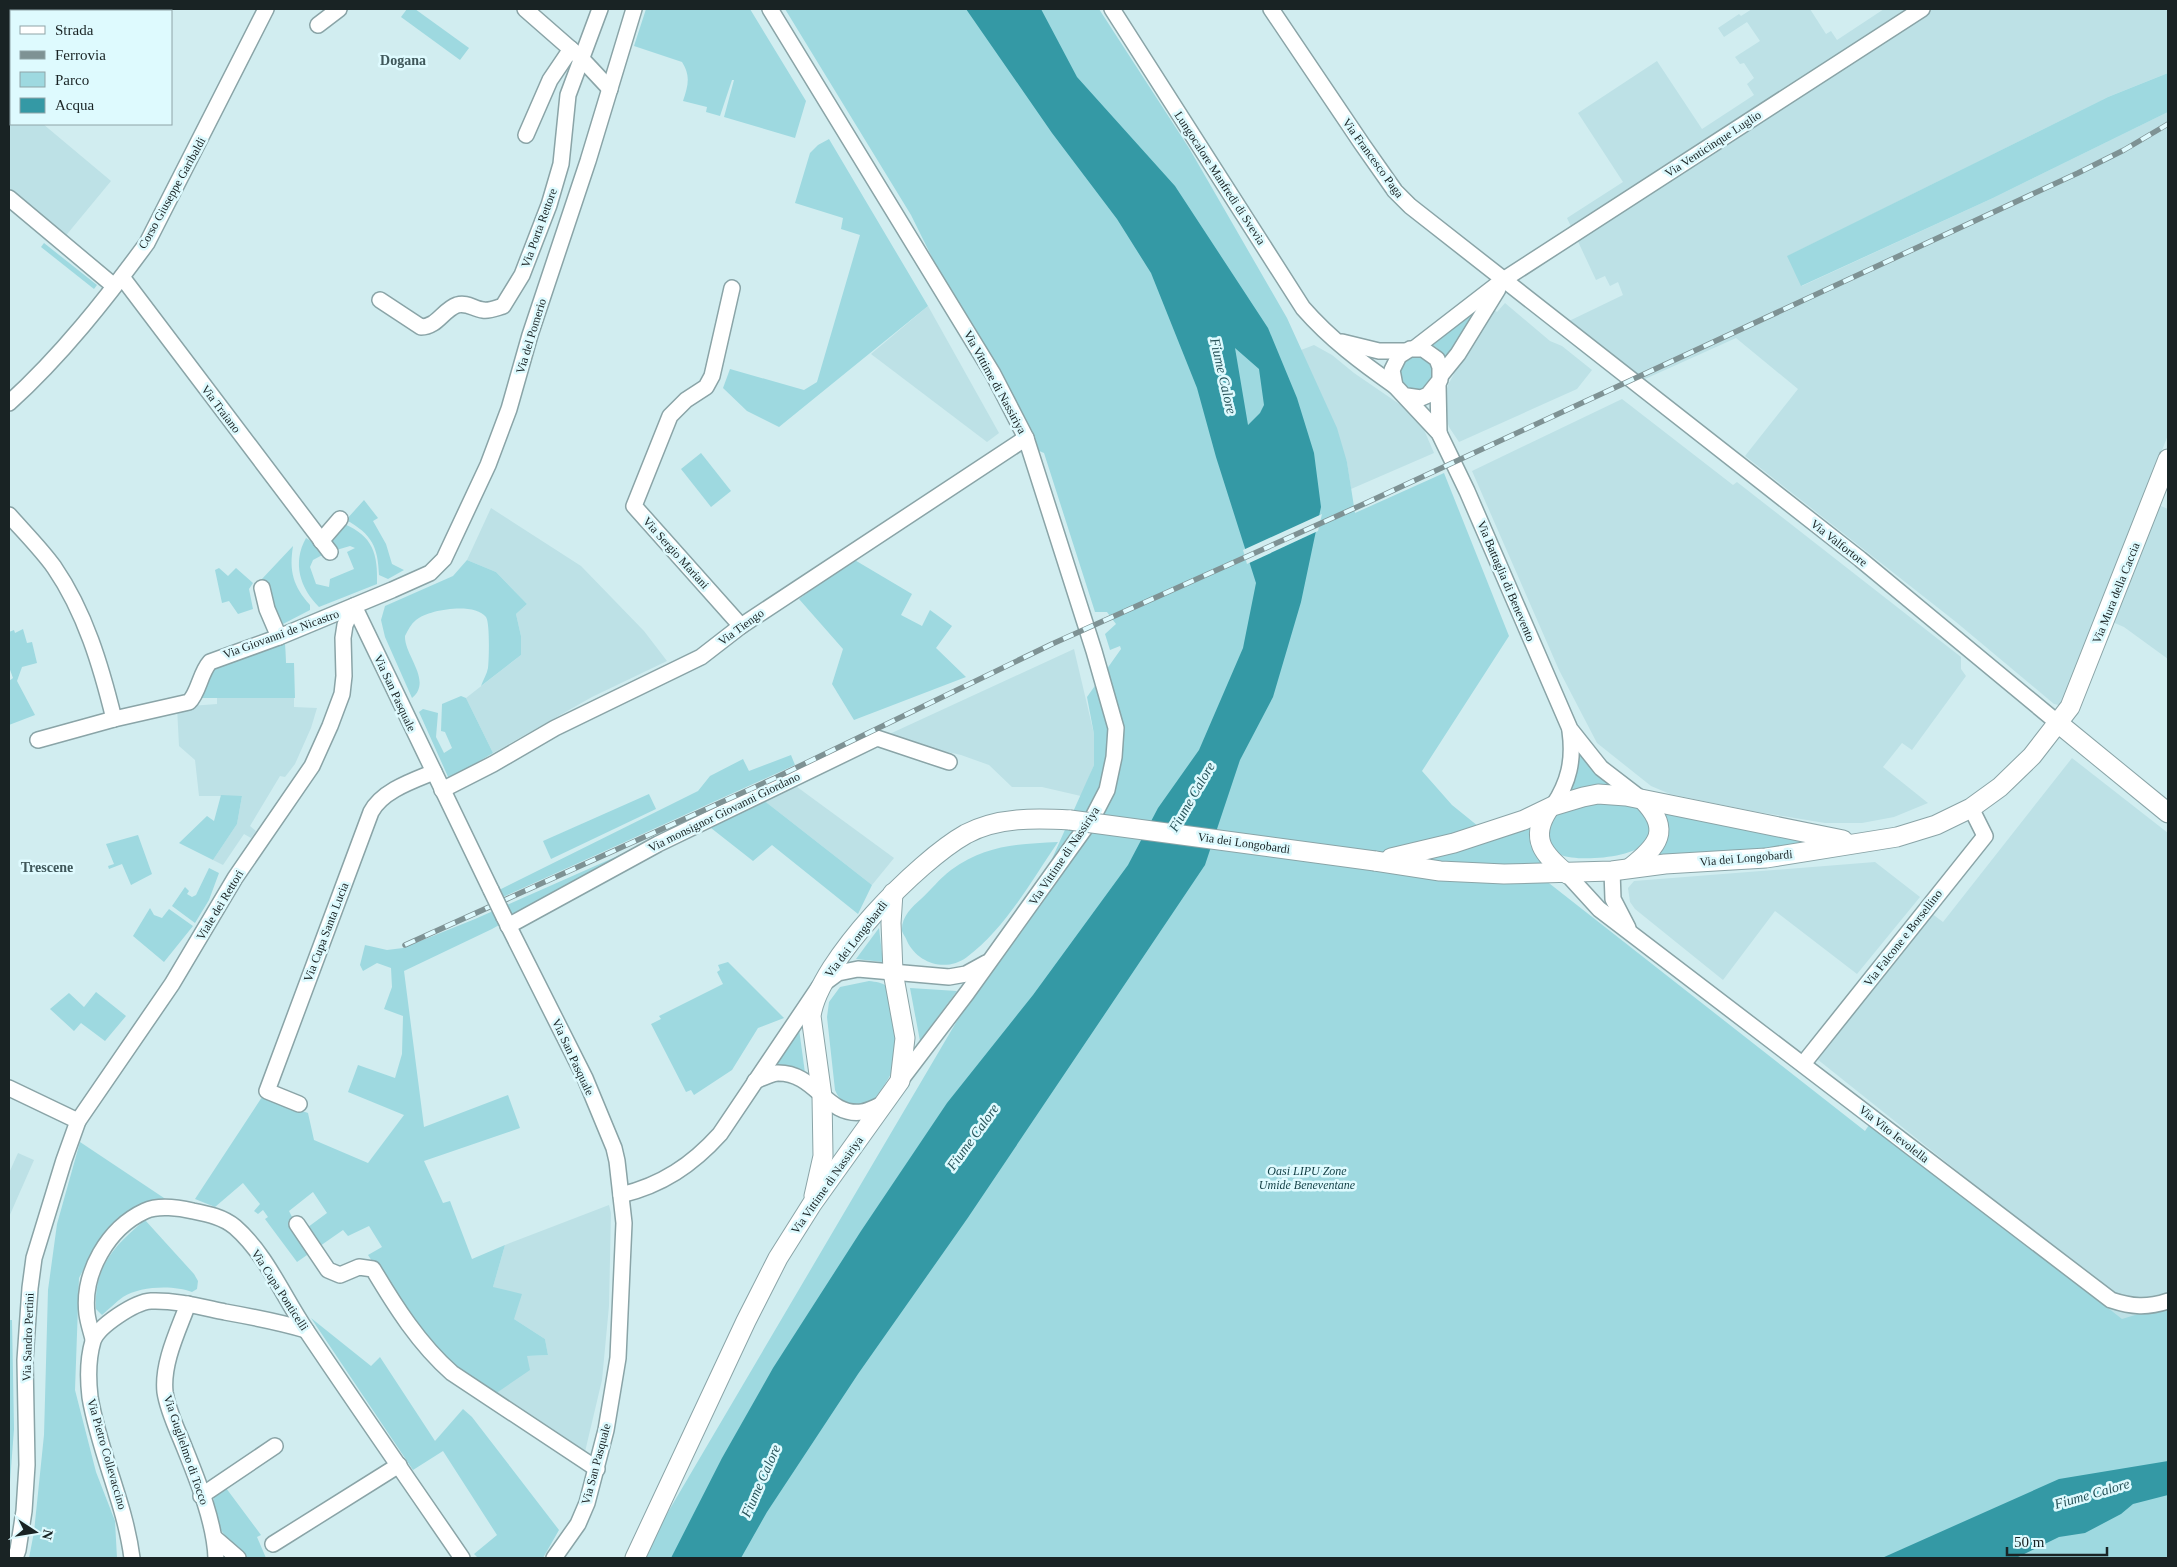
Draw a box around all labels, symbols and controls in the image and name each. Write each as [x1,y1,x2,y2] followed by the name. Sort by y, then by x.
[10,10,172,125] legend
[55,22,94,38] text: Strada
[55,47,106,63] text: Ferrovia
[380,53,426,68] district label: Dogana
[55,72,89,88] text: Parco
[55,97,94,113] text: Acqua
[1662,108,1764,180] street label: Via Venticinque Luglio
[1172,109,1269,248] street label: Lungocalore Manfredi di Svevia
[1340,116,1407,201] street label: Via Francesco Paga
[136,134,209,251] street label: Corso Giuseppe Garibaldi
[518,186,560,270] street label: Via Porta Rettore
[513,297,549,375] street label: Via del Pomerio
[961,328,1030,437] street label: Via Vittime di Nassiriya
[1207,336,1239,416] water label: Fiume Calore
[198,382,244,436] street label: Via Traiano
[640,514,712,592] street label: Via Sergio Mariani
[1808,517,1870,569] street label: Via Valfortore
[1474,519,1538,643] street label: Via Battaglia di Benevento
[2089,540,2143,645] street label: Via Mura della Caccia
[715,606,767,648] street label: Via Tiengo
[221,607,341,661] street label: Via Giovanni de Nicastro
[371,652,419,734] street label: Via San Pasquale
[1166,760,1218,835] water label: Fiume Calore
[646,769,802,855] street label: Via monsignor Giovanni Giordano
[1026,803,1103,908] street label: Via Vittime di Nassiriya
[1197,830,1292,857] street label: Via dei Longobardi
[1699,847,1794,869] street label: Via dei Longobardi
[21,860,73,875] district label: Trescene
[194,867,247,943] street label: Viale dei Rettori
[301,880,352,983] street label: Via Cupa Santa Lucia
[1861,887,1945,989] street label: Via Falcone e Borsellino
[822,897,891,980] street label: Via dei Longobardi
[549,1016,597,1098] street label: Via San Pasquale
[944,1101,1002,1174] water label: Fiume Calore
[1856,1102,1932,1166] street label: Via Vito Ievolella
[788,1133,866,1237] street label: Via Vittime di Nassiriya
[1259,1164,1356,1192] park label: Oasi LIPU Zone Umide Beneventane
[249,1247,312,1334] street label: Via Cupa Ponticelli
[19,1292,37,1382] street label: Via Sandro Pertini
[161,1393,211,1507] street label: Via Guglielmo di Tocco
[84,1397,130,1511] street label: Via Pietro Collevaccino
[578,1422,614,1506] street label: Via San Pasquale
[738,1442,784,1520] water label: Fiume Calore
[2052,1476,2131,1512] water label: Fiume Calore
[10,1507,60,1557] north arrow
[2007,1524,2107,1556] scale bar
[39,1528,56,1541] text: N
[2014,1534,2045,1550] text: 50 m

